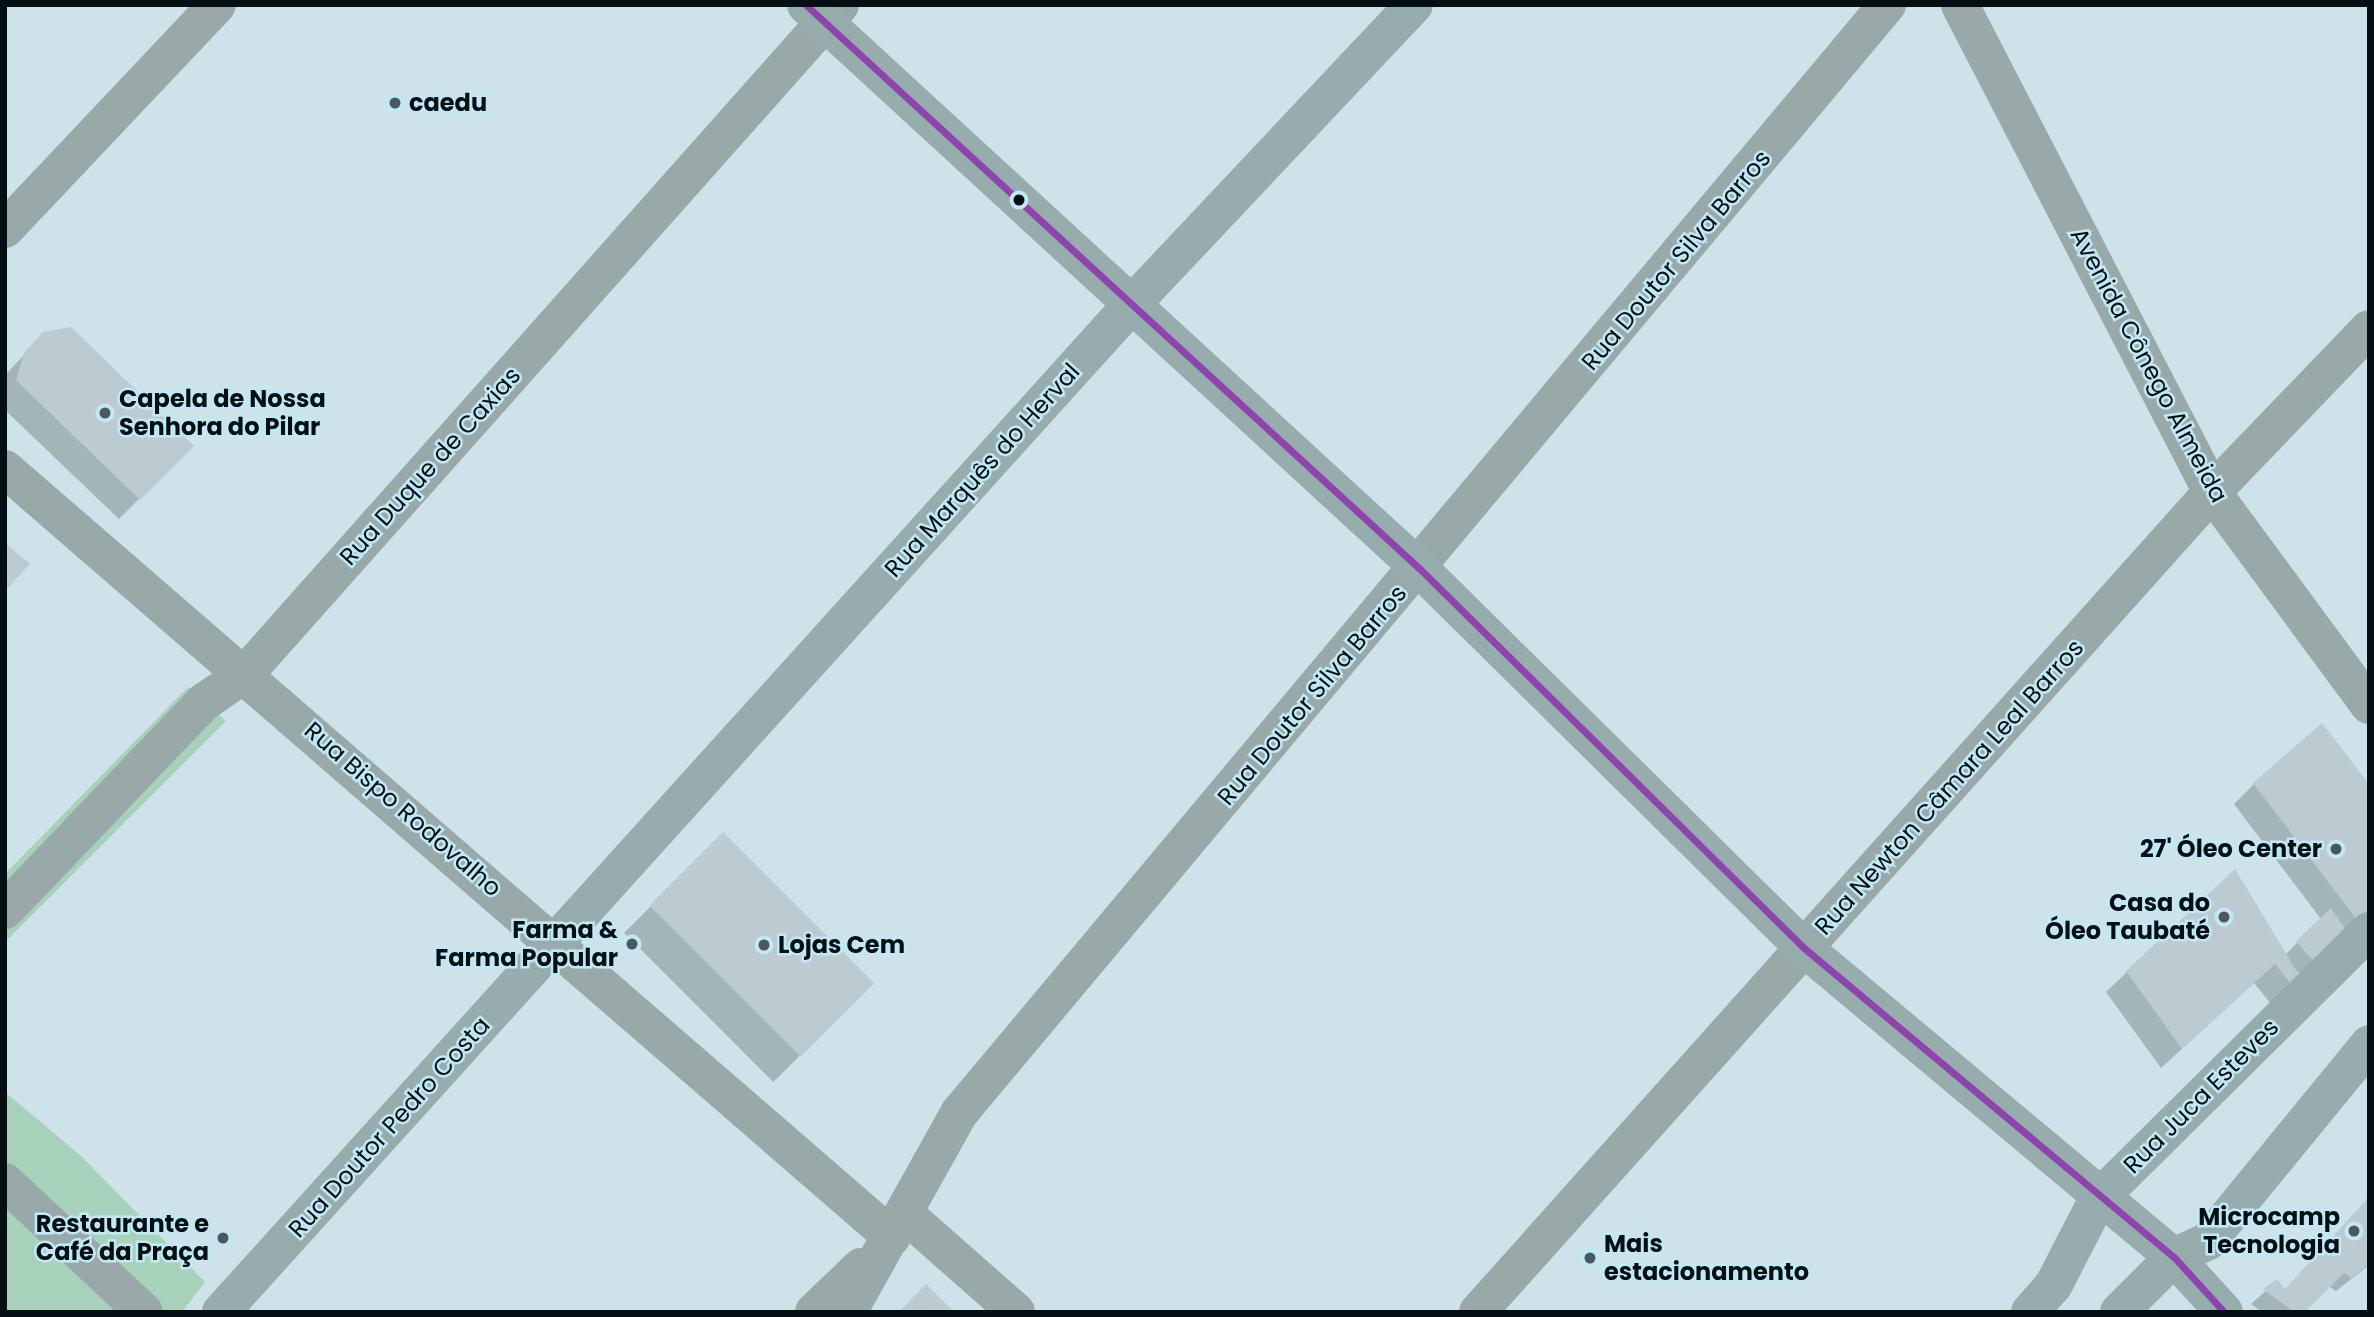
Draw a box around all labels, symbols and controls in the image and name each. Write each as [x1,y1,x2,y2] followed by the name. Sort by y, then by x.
[409,89,487,117] place label: caedu
[387,95,403,111] marker: caedu
[1575,144,1777,376] street label: Rua Doutor Silva Barros
[1012,193,1026,207] unlabelled marker
[2064,223,2234,507] street label: Avenida Cônego Almeida
[878,357,1086,583] street label: Rua Marquês do Herval
[334,361,526,571] street label: Rua Duque de Caxias
[119,385,326,441] place label: Capela de Nossa Senhora do Pilar
[97,405,113,421] marker: Capela de Nossa Senhora do Pilar
[1211,579,1413,811] street label: Rua Doutor Silva Barros
[1809,633,2089,941] street label: Rua Newton Câmara Leal Barros
[299,716,507,902] street label: Rua Bispo Rodovalho
[2140,835,2322,863] place label: 27' Óleo Center
[2328,841,2344,857] marker: 27' Óleo Center
[2045,889,2210,945] place label: Casa do Óleo Taubaté
[2216,909,2232,925] marker: Casa do Óleo Taubaté
[435,916,618,972] place label: Farma & Farma Popular
[778,931,905,959] place label: Lojas Cem
[624,936,640,952] marker: Farma & Farma Popular
[756,937,772,953] marker: Lojas Cem
[282,1011,496,1243] street label: Rua Doutor Pedro Costa
[2118,1013,2284,1179] street label: Rua Juca Esteves
[2198,1203,2340,1259] place label: Microcamp Tecnologia
[36,1210,209,1266] place label: Restaurante e Café da Praça
[2346,1223,2362,1239] marker: Microcamp Tecnologia
[215,1230,231,1246] marker: Restaurante e Café da Praça
[1604,1230,1809,1286] place label: Mais estacionamento
[1582,1250,1598,1266] marker: Mais estacionamento

